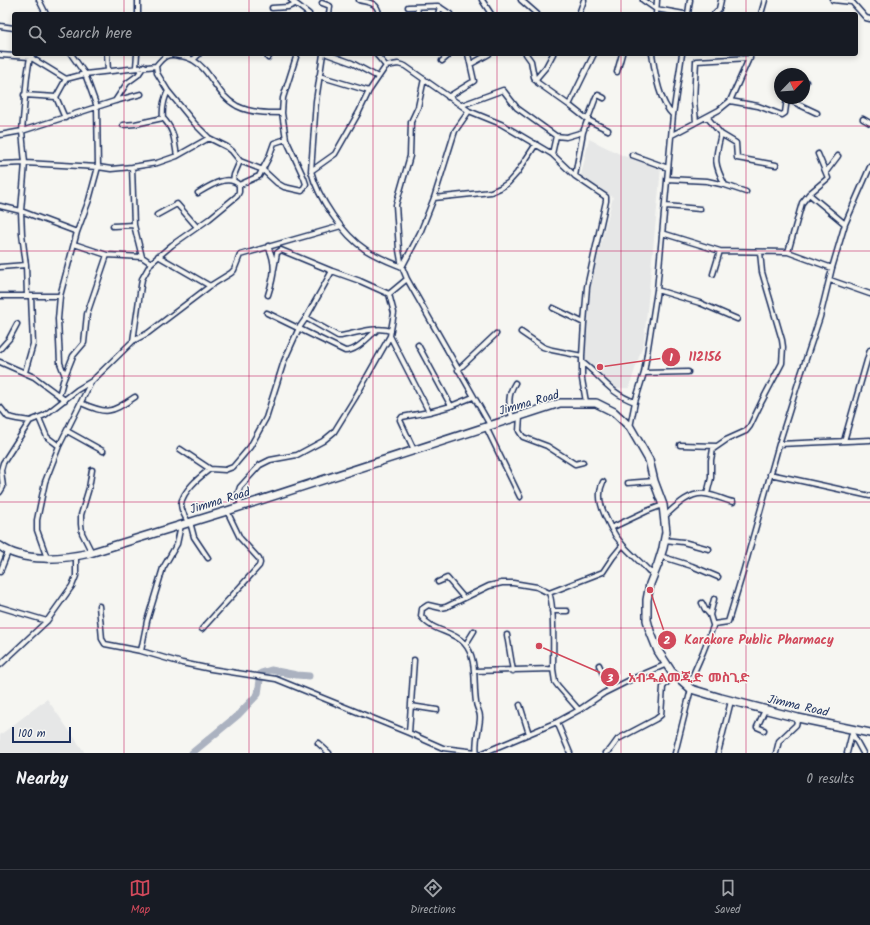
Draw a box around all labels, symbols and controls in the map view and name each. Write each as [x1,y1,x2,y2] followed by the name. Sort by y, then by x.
[12,12,858,56] search box
[58,22,132,46] text: Search here
[26,23,48,45] icon: search
[774,68,810,104] north arrow
[661,344,730,369] callout: 112156
[689,347,721,368] text: 112156
[669,348,673,367] text: 1
[497,385,562,421] street label: Jimma Road
[188,483,253,519] street label: Jimma Road
[657,627,842,652] callout: Karakore Public Pharmacy
[684,630,834,651] text: Karakore Public Pharmacy
[664,631,671,650] text: 2
[600,665,757,690] callout: አብዱልመጂድ መስጊድ
[628,668,750,689] text: አብዱልመጂድ መስጊድ
[606,669,614,688] text: 3
[766,690,831,722] street label: Jimma Road
[12,725,71,744] scale bar
[18,725,46,743] text: 100 m
[16,766,68,793] text: Nearby
[807,769,854,790] text: 0 results
[129,877,151,919] tab: Map
[410,877,456,919] tab: Directions
[715,877,741,919] tab: Saved

